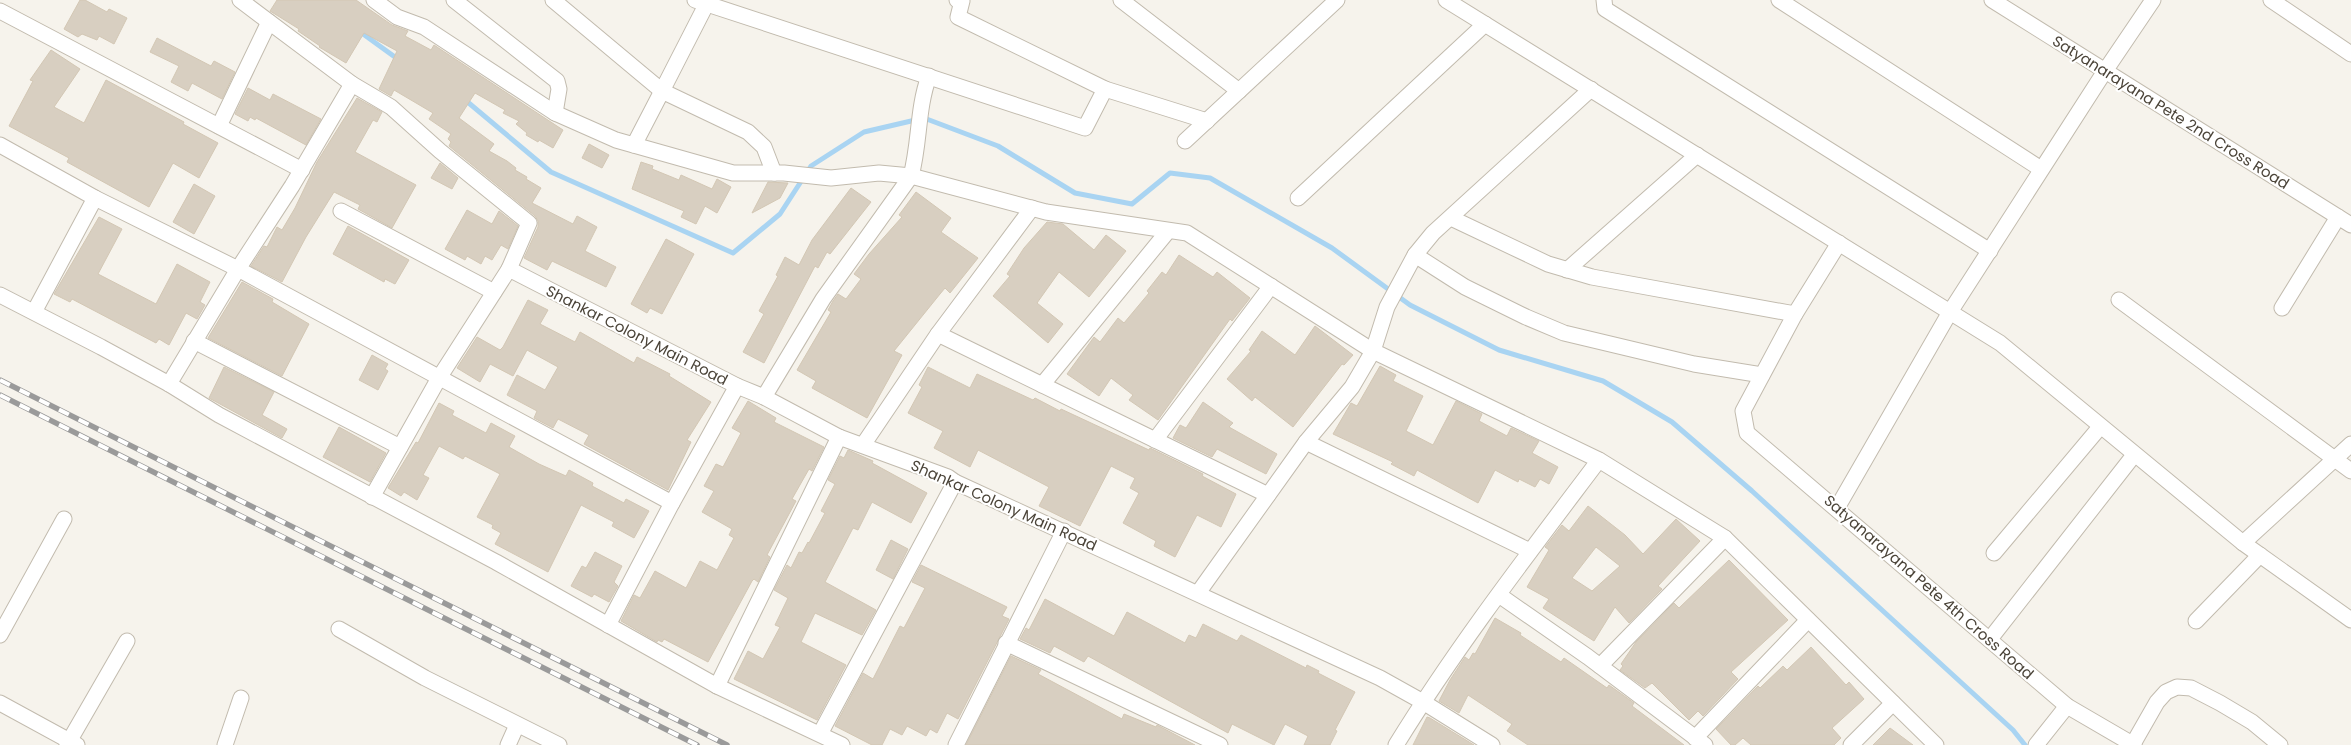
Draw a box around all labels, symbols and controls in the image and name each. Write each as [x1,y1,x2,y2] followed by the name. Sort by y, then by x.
[2049,30,2293,194] street label: Satyanarayana Pete 2nd Cross Road
[542,280,732,390] street label: Shankar Colony Main Road
[908,454,1100,556] street label: Shankar Colony Main Road
[1820,490,2038,684] street label: Satyanarayana Pete 4th Cross Road

